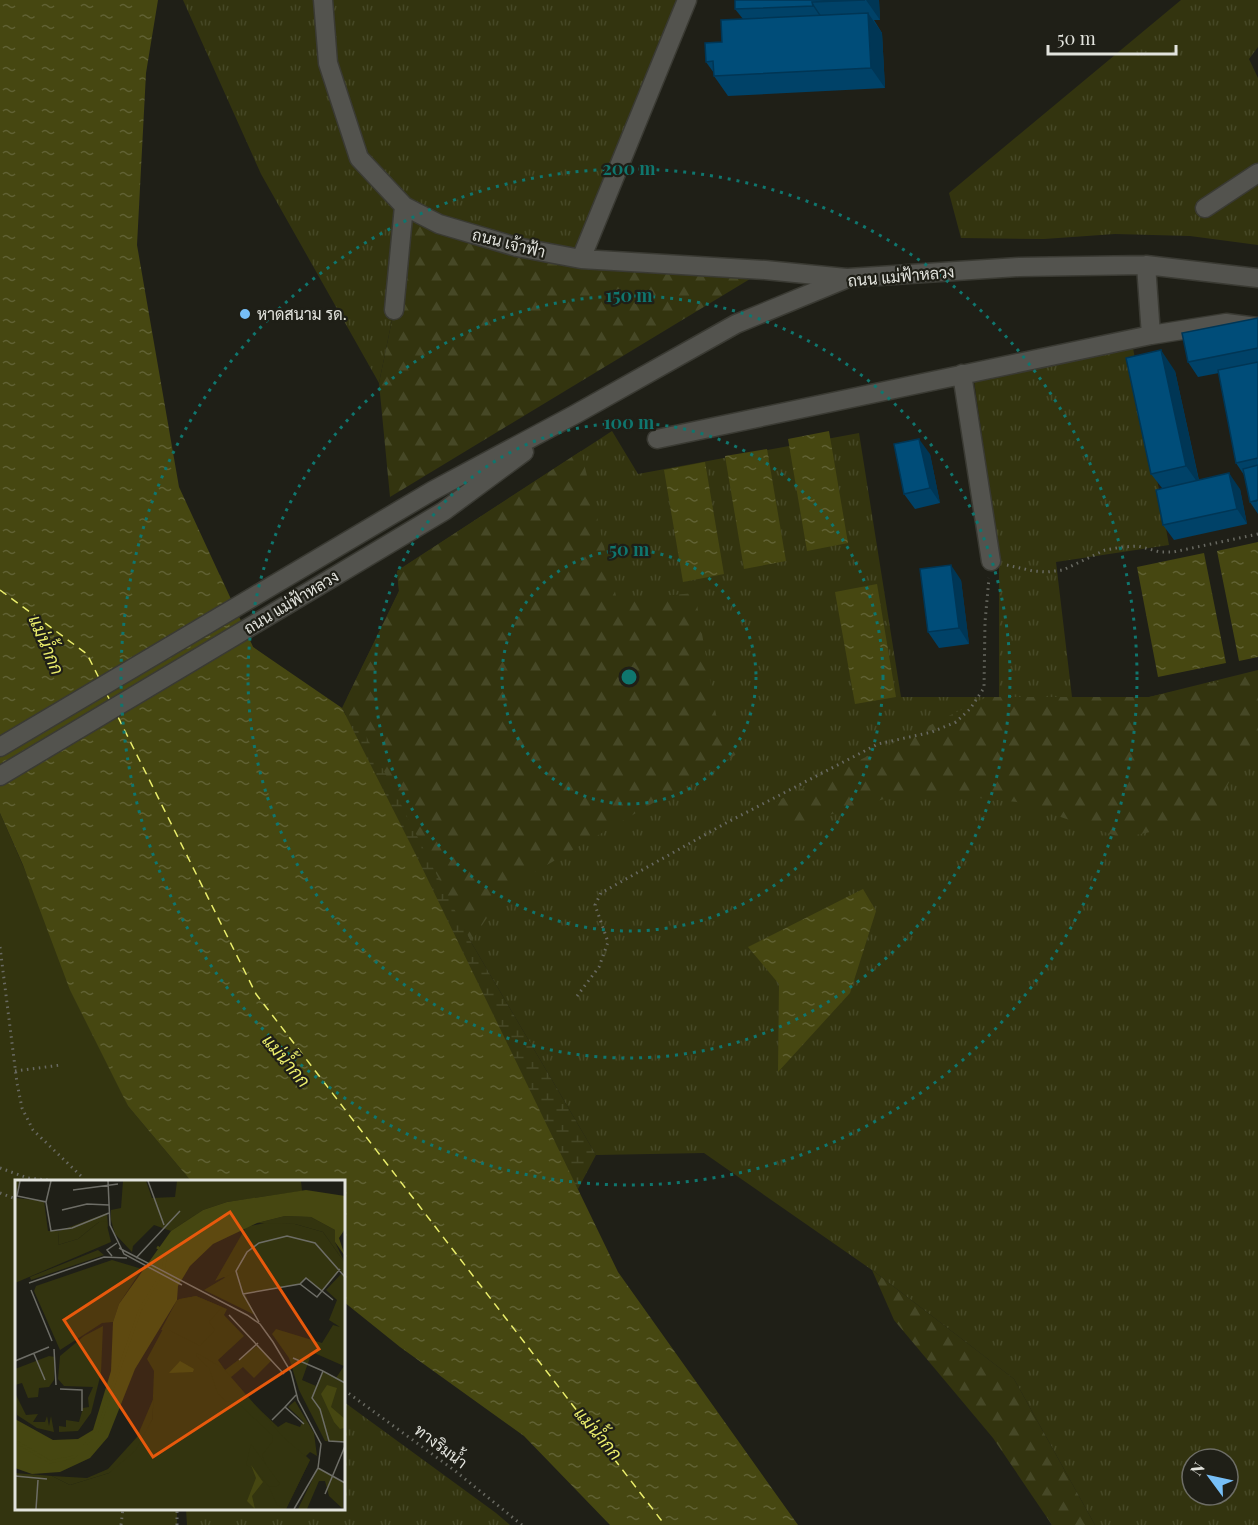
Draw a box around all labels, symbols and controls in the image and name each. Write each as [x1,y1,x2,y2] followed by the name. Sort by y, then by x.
[1048,18,1176,56] scale bar
[1057,26,1096,50] text: 50 m
[602,156,656,180] text: 200 m
[470,223,548,262] street label: ถนน เจ้าฟ้า
[847,260,955,291] street label: ถนน แม่ฟ้าหลวง
[605,283,653,307] text: 150 m
[257,303,347,324] place label: หาดสนาม รด.
[238,307,252,321] marker: หาดสนาม รด.
[604,410,655,434] text: 100 m
[609,537,650,561] text: 50 m
[239,565,342,638] street label: ถนน แม่ฟ้าหลวง
[24,610,73,678] water label: แม่น้ำกก
[619,667,639,687] centre of rings
[258,1027,318,1092] water label: แม่น้ำกก
[15,1180,345,1510] inset map
[570,1400,630,1465] water label: แม่น้ำกก
[411,1416,474,1472] street label: ทางริมน้ำ
[1180,1447,1240,1507] north arrow
[1185,1458,1209,1479] text: N

